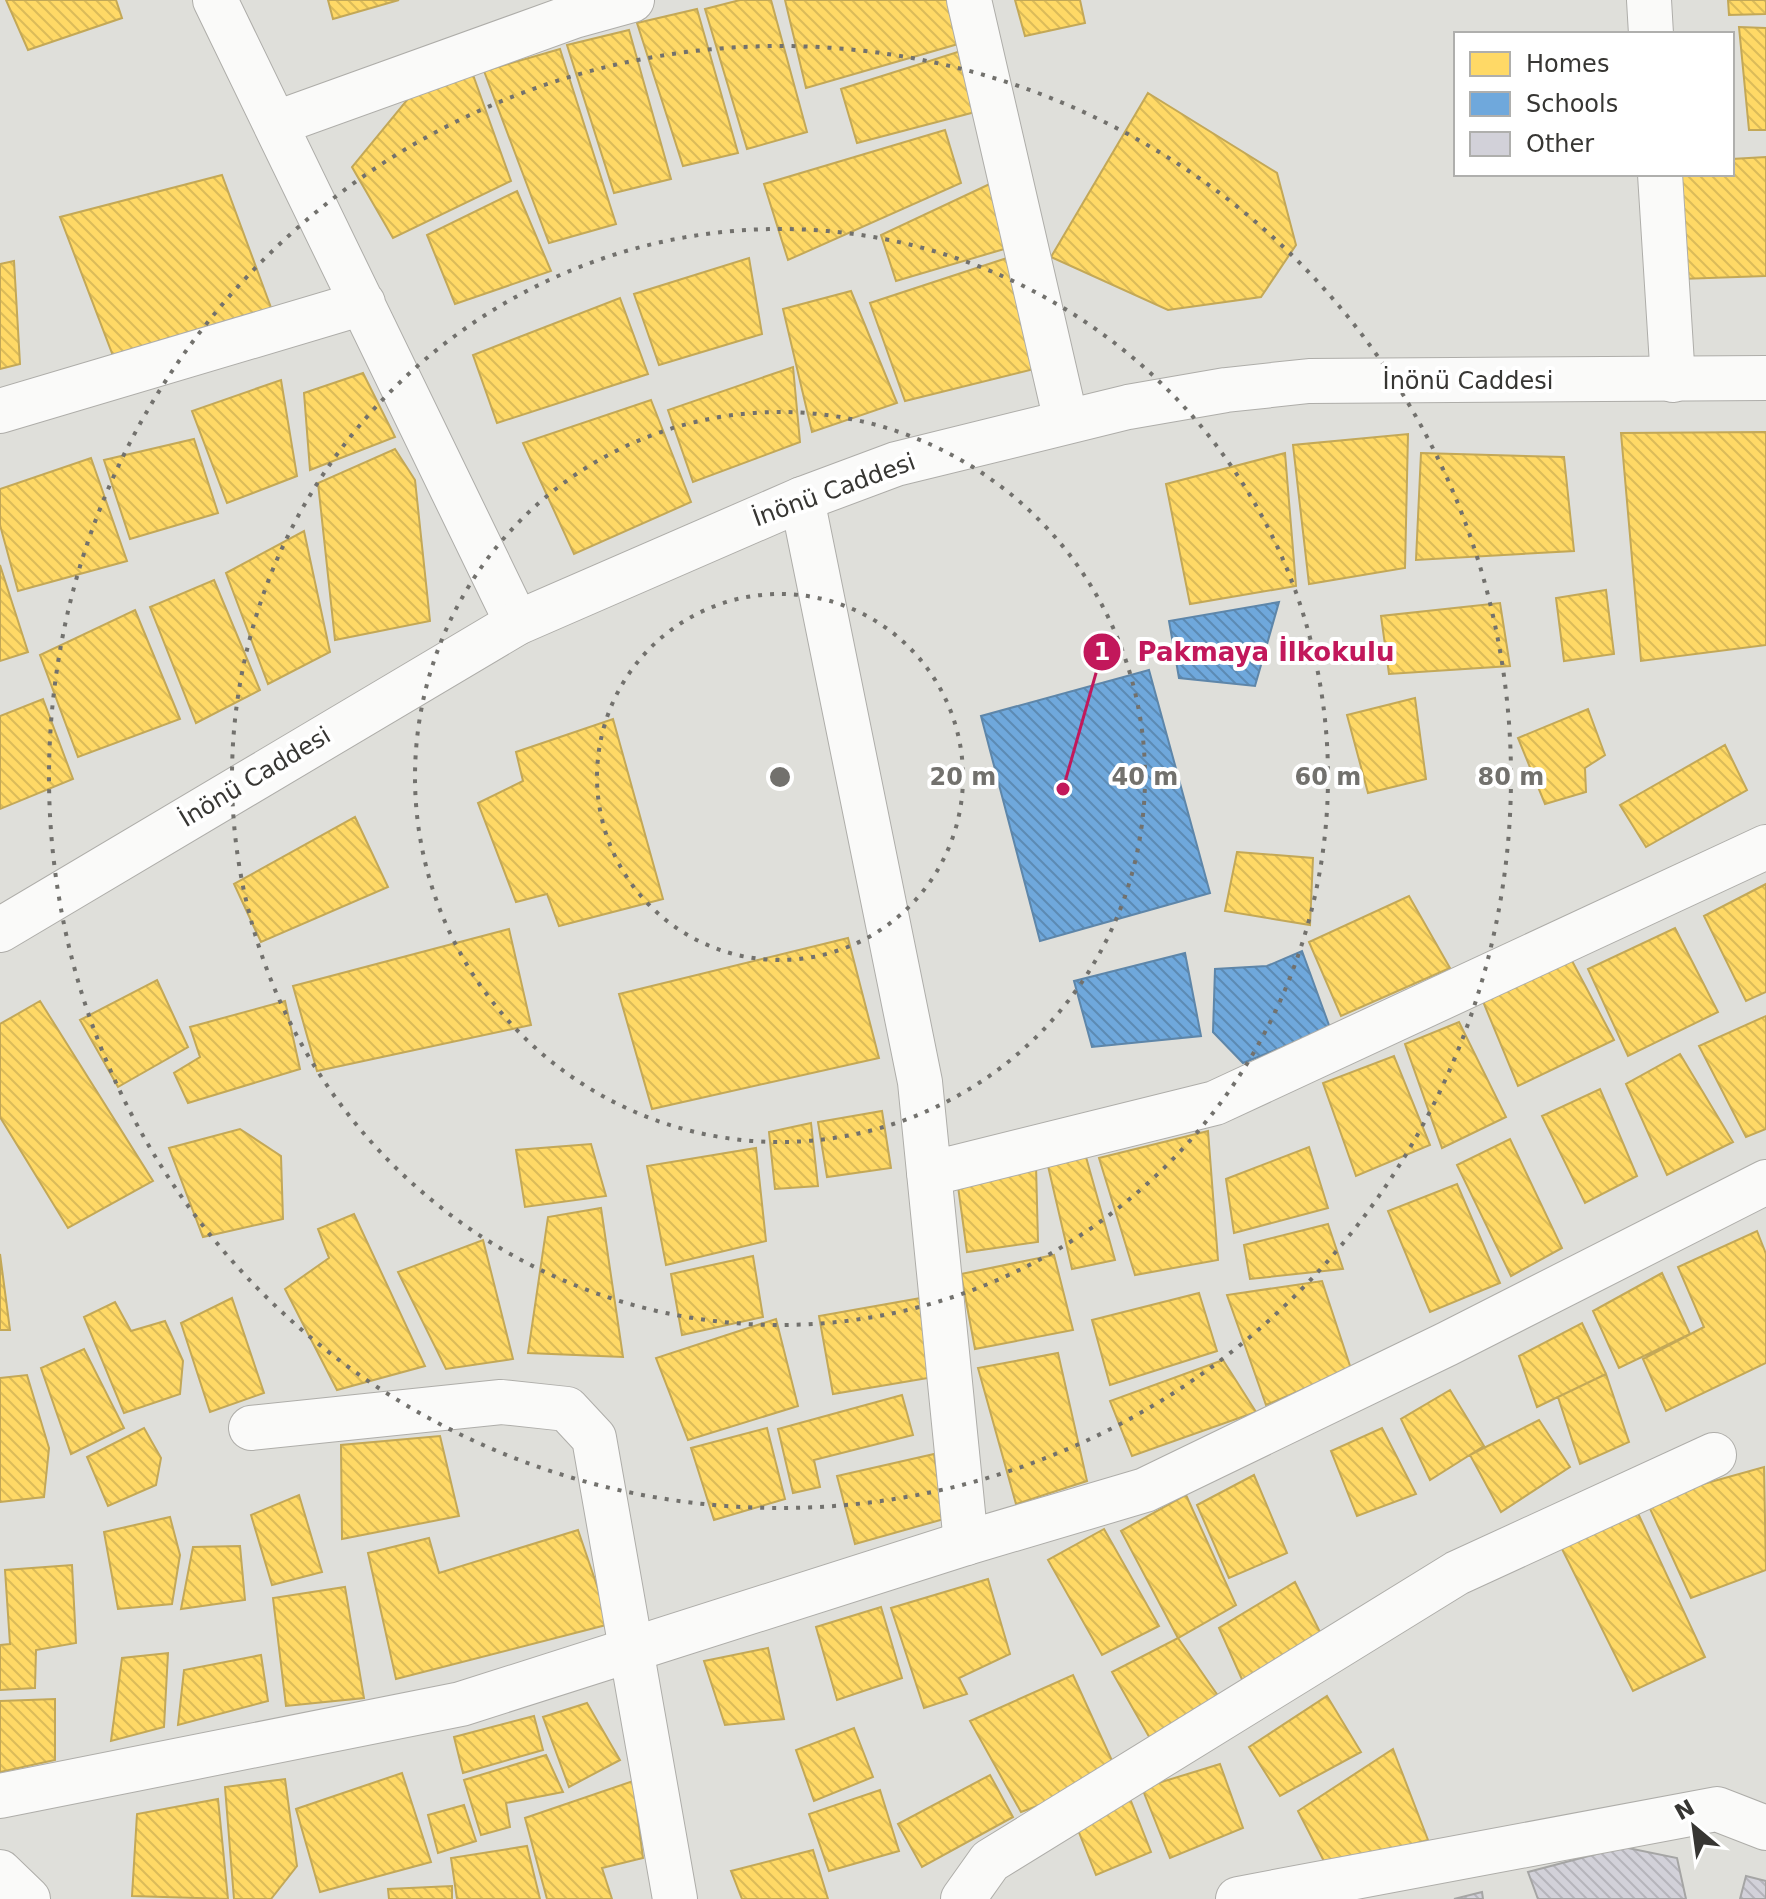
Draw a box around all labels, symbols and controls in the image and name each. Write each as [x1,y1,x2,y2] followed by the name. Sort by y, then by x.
[1454,32,1734,176] legend
[1526,50,1609,78] text: Homes
[1526,90,1618,118] text: Schools
[1526,130,1594,158] text: Other
[1383,366,1553,395] street label: İnönü Caddesi
[749,447,919,532] street label: İnönü Caddesi
[1082,627,1410,677] callout: Pakmaya İlkokulu
[1138,636,1394,667] text: Pakmaya İlkokulu
[1094,638,1110,666] text: 1
[174,720,335,833] street label: İnönü Caddesi
[766,763,794,791] centre of rings
[930,763,996,791] text: 20 m
[1112,763,1178,791] text: 40 m
[1295,763,1361,791] text: 60 m
[1478,763,1544,791] text: 80 m
[1654,1787,1734,1867] north arrow
[1670,1795,1699,1825] text: N

